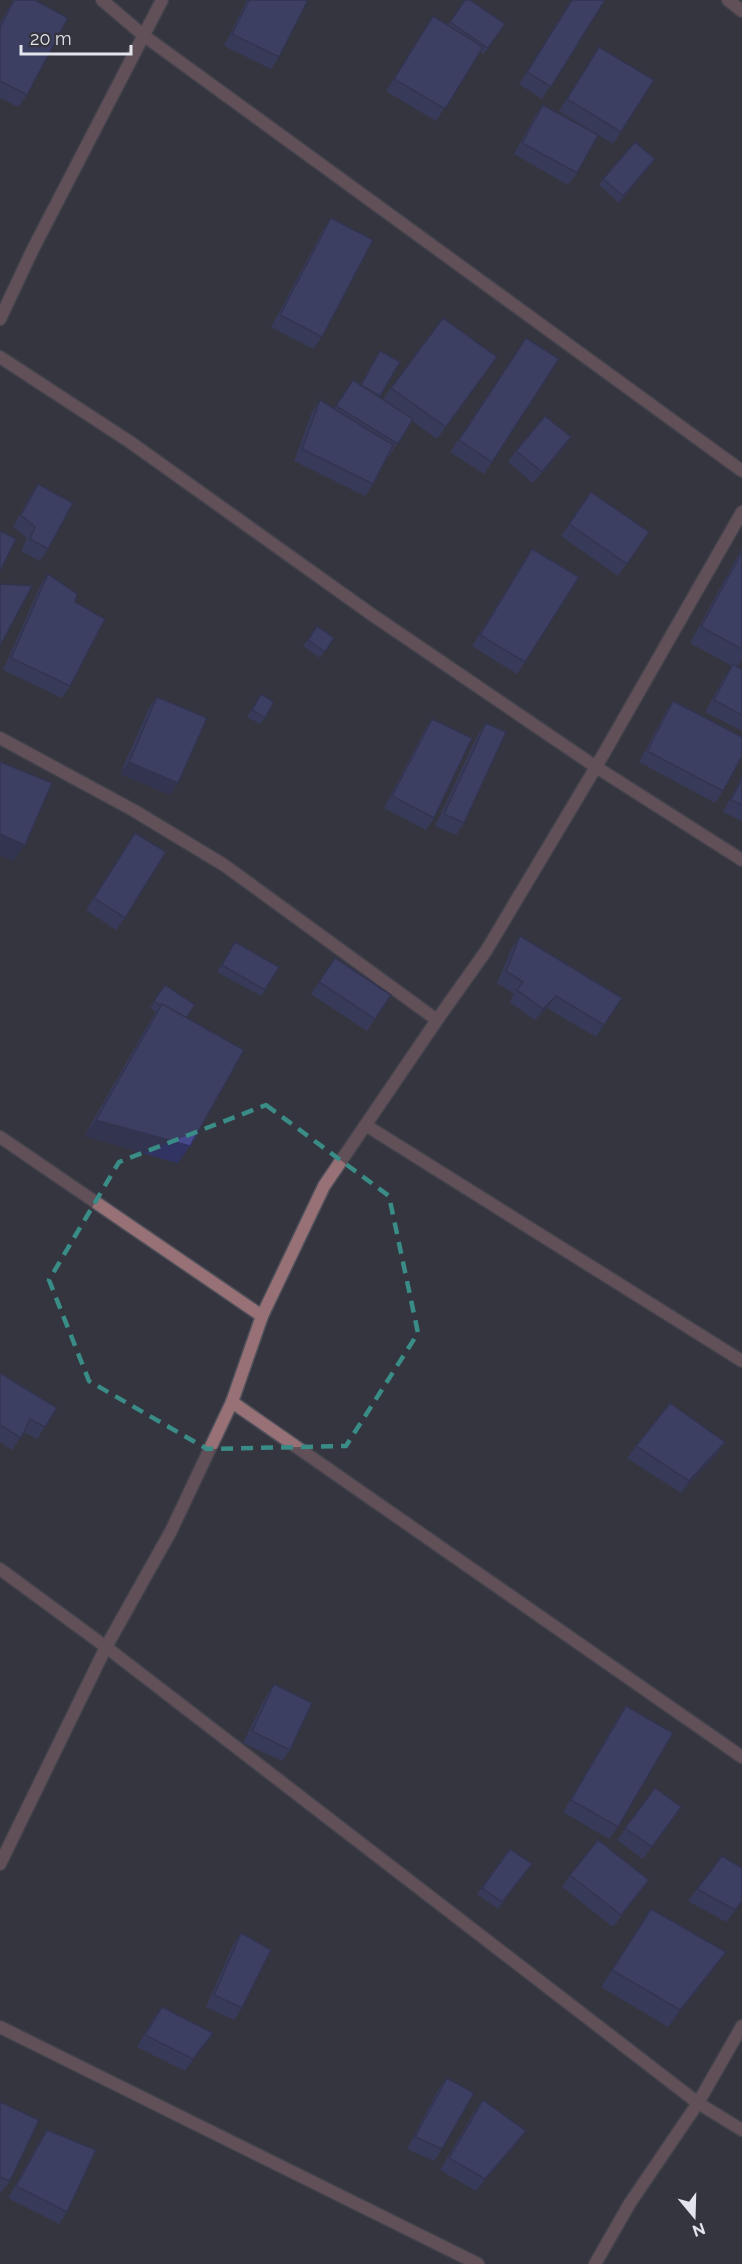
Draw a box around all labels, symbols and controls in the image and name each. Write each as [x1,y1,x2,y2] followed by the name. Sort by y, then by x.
[21,18,130,56] scale bar
[30,28,72,49] text: 20 m
[664,2186,724,2246] north arrow
[690,2219,708,2241] text: N

